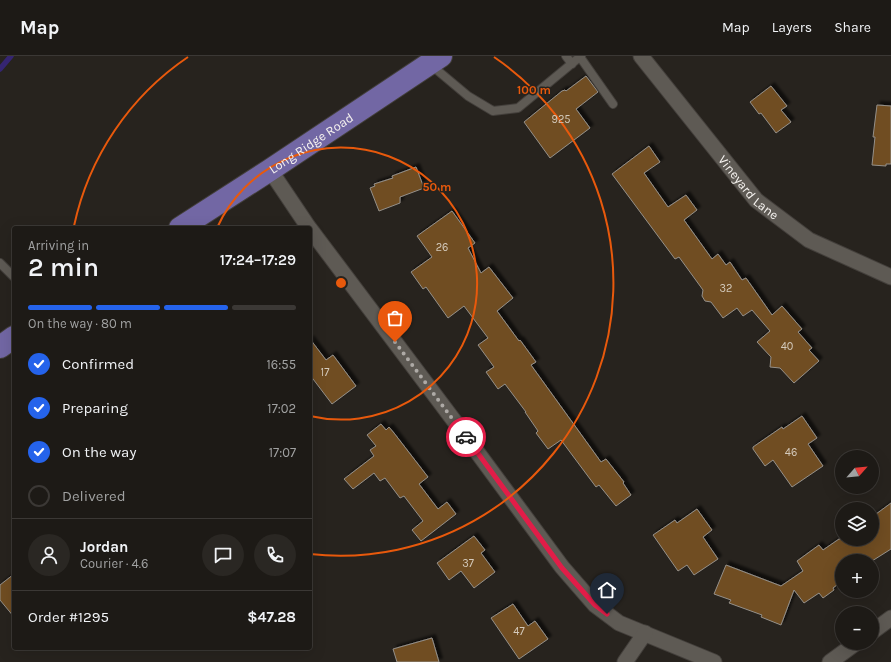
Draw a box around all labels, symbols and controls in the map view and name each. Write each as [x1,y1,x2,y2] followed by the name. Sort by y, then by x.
[20,17,59,39] text: Map
[722,19,750,36] text: Map
[772,19,812,36] text: Layers
[834,19,871,36] text: Share
[517,83,551,97] text: 100 m
[266,110,356,177] street label: Long Ridge Road
[552,113,570,126] house number: 925
[715,152,782,223] street label: Vineyard Lane
[423,180,452,194] text: 50 m
[28,238,89,253] text: Arriving in
[436,241,448,254] house number: 26
[220,251,296,269] text: 17:24–17:29
[28,252,99,283] text: 2 min
[334,276,348,290] centre of rings
[720,282,732,295] house number: 32
[378,301,412,342] pin
[384,307,406,329] icon: bag
[28,316,132,331] text: On the way · 80 m
[781,340,793,353] house number: 40
[28,353,50,375] icon: check
[62,355,134,373] text: Confirmed
[267,357,296,372] text: 16:55
[321,366,329,379] house number: 17
[28,397,50,419] icon: check
[62,399,128,417] text: Preparing
[267,401,296,416] text: 17:02
[446,417,486,457] courier
[455,426,477,448] icon: car
[28,441,50,463] icon: check
[62,443,136,461] text: On the way
[269,445,296,460] text: 17:07
[785,446,797,459] house number: 46
[835,450,879,494] north arrow
[835,450,879,650] map controls
[62,487,126,505] text: Delivered
[835,502,879,546] button: layers
[28,534,70,576] button: person
[202,534,244,576] button: chat
[254,534,296,576] button: phone
[80,538,128,556] text: Jordan
[835,554,879,598] button: +
[80,556,148,571] text: Courier · 4.6
[462,557,474,570] house number: 37
[590,573,624,614] pin
[596,579,618,601] icon: home
[835,606,879,650] button: −
[28,608,109,626] text: Order #1295
[247,608,296,626] text: $47.28
[513,625,525,638] house number: 47

